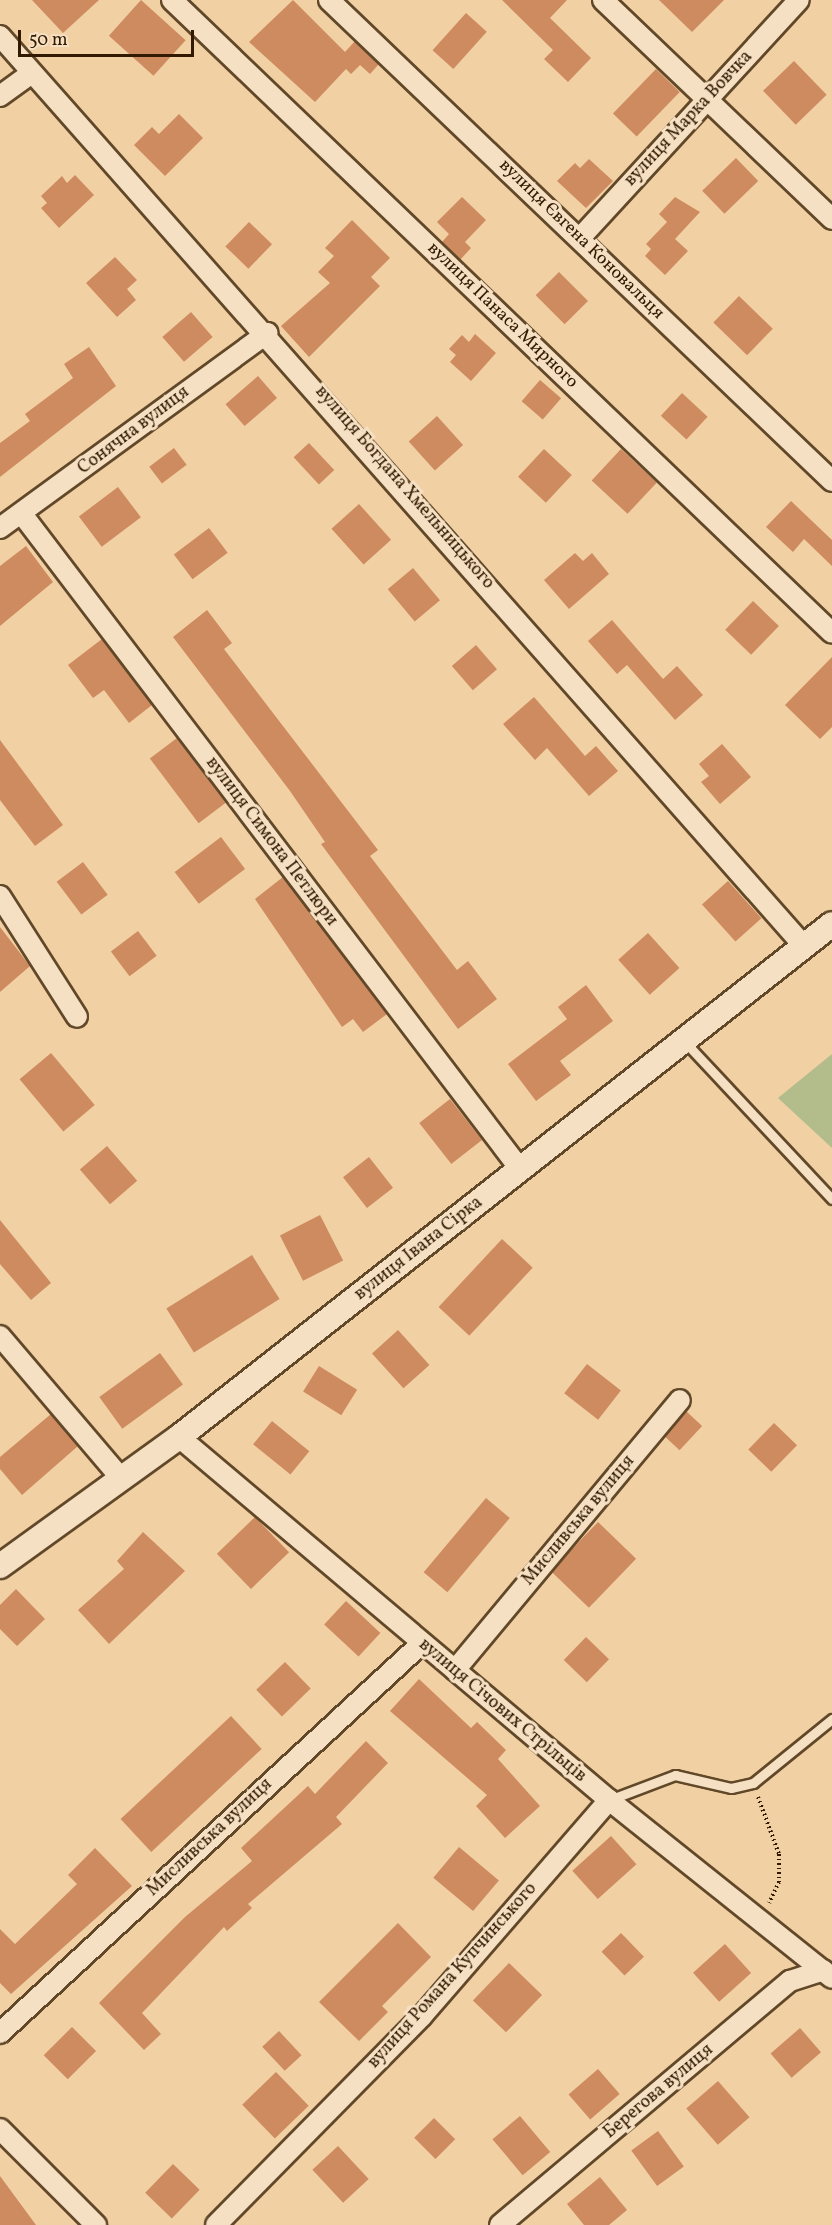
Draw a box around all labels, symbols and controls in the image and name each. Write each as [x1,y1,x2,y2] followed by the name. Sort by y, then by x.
[21,18,196,56] scale bar
[29,28,68,53] text: 50 m
[620,47,758,191] street label: вулиця Марка Вовчка
[494,155,668,325] street label: вулиця Євгена Коновальця
[422,238,582,394] street label: вулиця Панаса Мирного
[74,382,194,480] street label: Сонячна вулиця
[310,382,498,594] street label: вулиця Богдана Хмельницького
[200,753,342,931] street label: вулиця Симона Петлюри
[351,1192,487,1306] street label: вулиця Івана Сірка
[518,1451,640,1591] street label: Мисливська вулиця
[414,1634,590,1788] street label: вулиця Січових Стрільців
[143,1774,277,1902] street label: Мисливська вулиця
[364,1879,542,2073] street label: вулиця Романа Купчинського
[600,2040,718,2144] street label: Берегова вулиця

